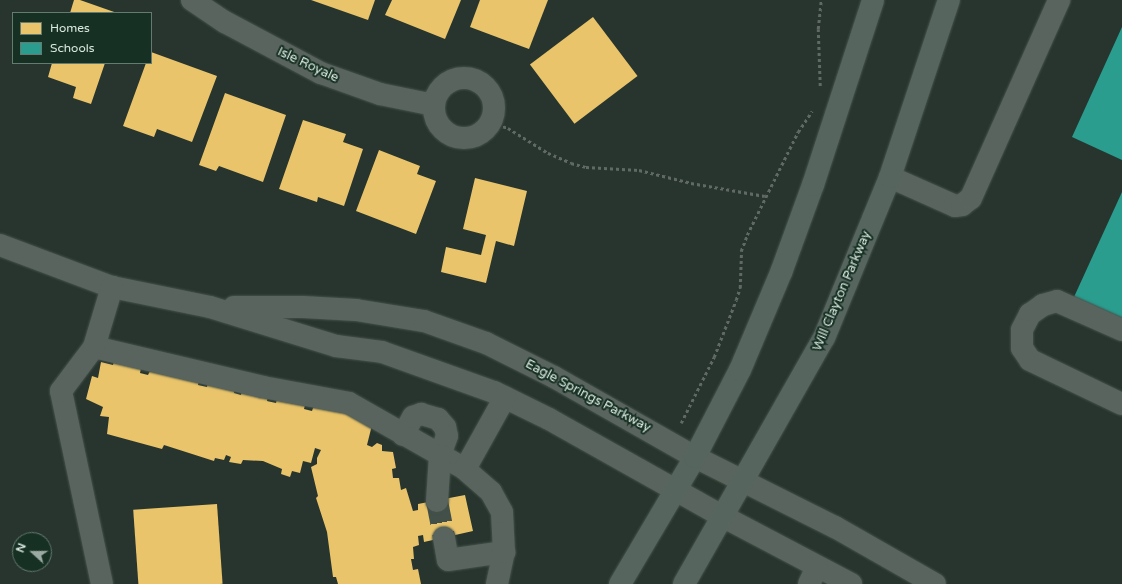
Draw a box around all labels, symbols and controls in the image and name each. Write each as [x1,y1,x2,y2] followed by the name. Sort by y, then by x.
[12,12,152,64] legend
[50,21,90,35] text: Homes
[50,41,94,55] text: Schools
[275,44,341,86] street label: Isle Royale
[810,229,874,353] street label: Will Clayton Parkway
[523,356,653,436] street label: Eagle Springs Parkway
[12,532,52,572] north arrow
[14,541,29,554] text: N

